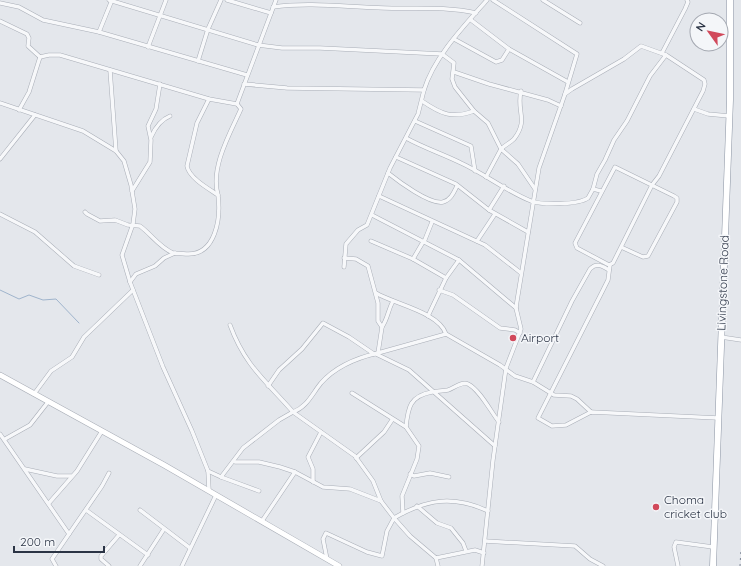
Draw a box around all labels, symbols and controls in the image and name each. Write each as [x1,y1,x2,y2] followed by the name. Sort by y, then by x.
[689,12,729,52] north arrow
[693,19,709,34] text: N
[713,235,732,331] street label: Livingstone Road
[521,330,559,345] place label: Airport
[508,333,518,343] marker: Airport
[664,492,727,521] place label: Choma cricket club
[651,502,661,512] marker: Choma cricket club
[14,528,104,554] scale bar
[20,534,55,549] text: 200 m

